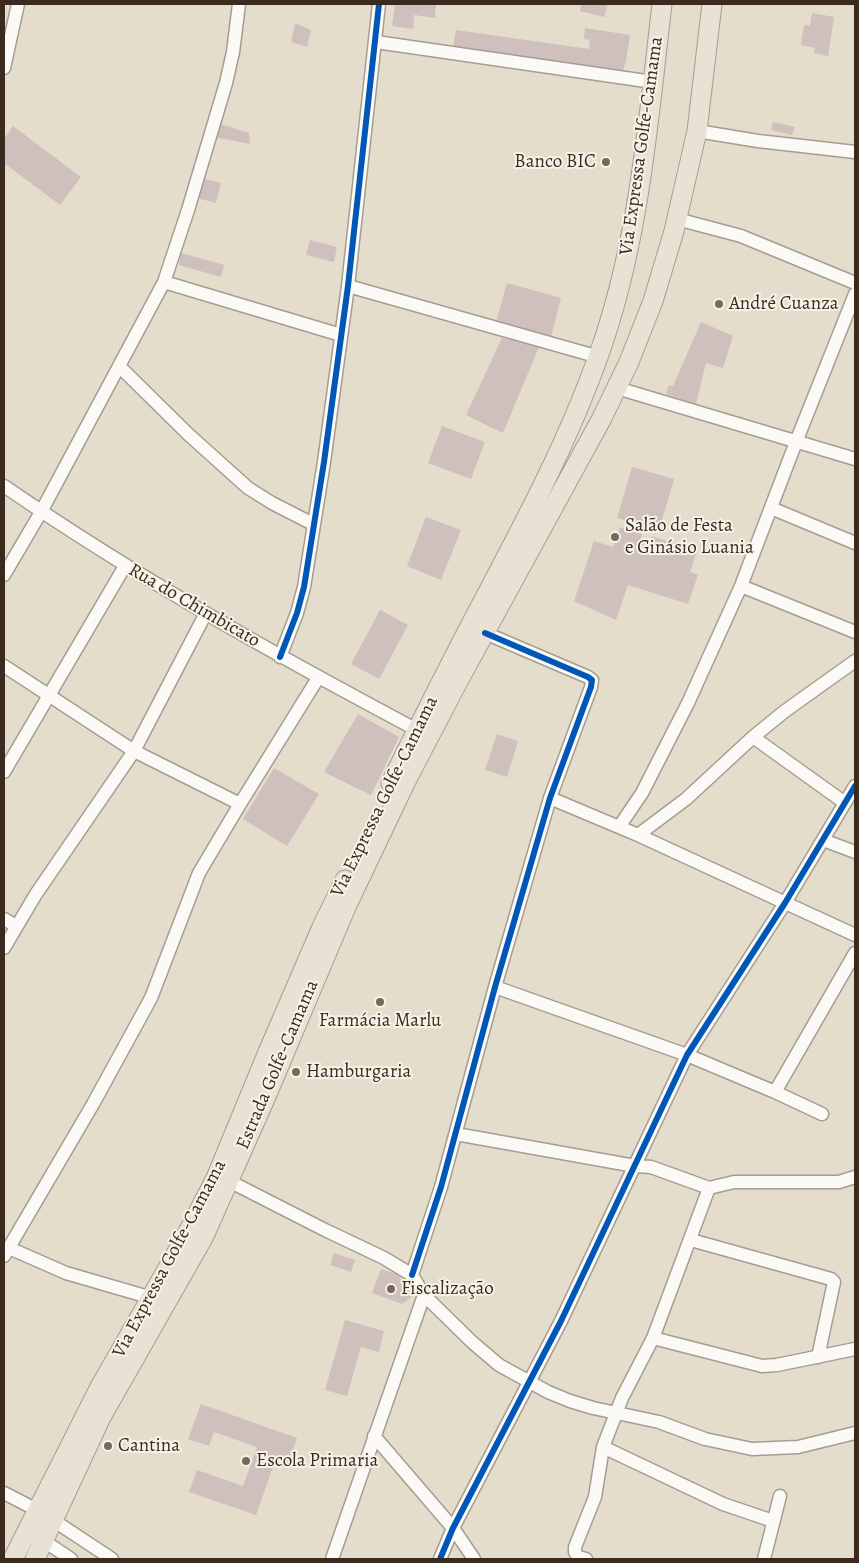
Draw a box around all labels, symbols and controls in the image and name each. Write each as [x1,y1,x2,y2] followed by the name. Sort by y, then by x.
[615,35,669,257] street label: Via Expressa Golfe-Camama
[514,151,596,173] place label: Banco BIC
[600,156,612,168] marker: Banco BIC
[729,293,839,315] place label: André Cuanza
[713,298,725,310] marker: André Cuanza
[625,515,754,559] place label: Salão de Festa e Ginásio Luania
[609,531,621,543] marker: Salão de Festa e Ginásio Luania
[124,559,264,653] street label: Rua do Chimbicato
[326,693,444,901] street label: Via Expressa Golfe-Camama
[232,977,324,1153] street label: Estrada Golfe-Camama
[374,996,386,1008] marker: Farmácia Marlu
[319,1010,441,1032] place label: Farmácia Marlu
[306,1061,411,1083] place label: Hamburgaria
[290,1066,302,1078] marker: Hamburgaria
[108,1156,232,1362] street label: Via Expressa Golfe-Camama
[401,1278,494,1300] place label: Fiscalização
[385,1283,397,1295] marker: Fiscalização
[118,1435,180,1457] place label: Cantina
[102,1440,114,1452] marker: Cantina
[256,1450,378,1472] place label: Escola Primaria
[240,1455,252,1467] marker: Escola Primaria

